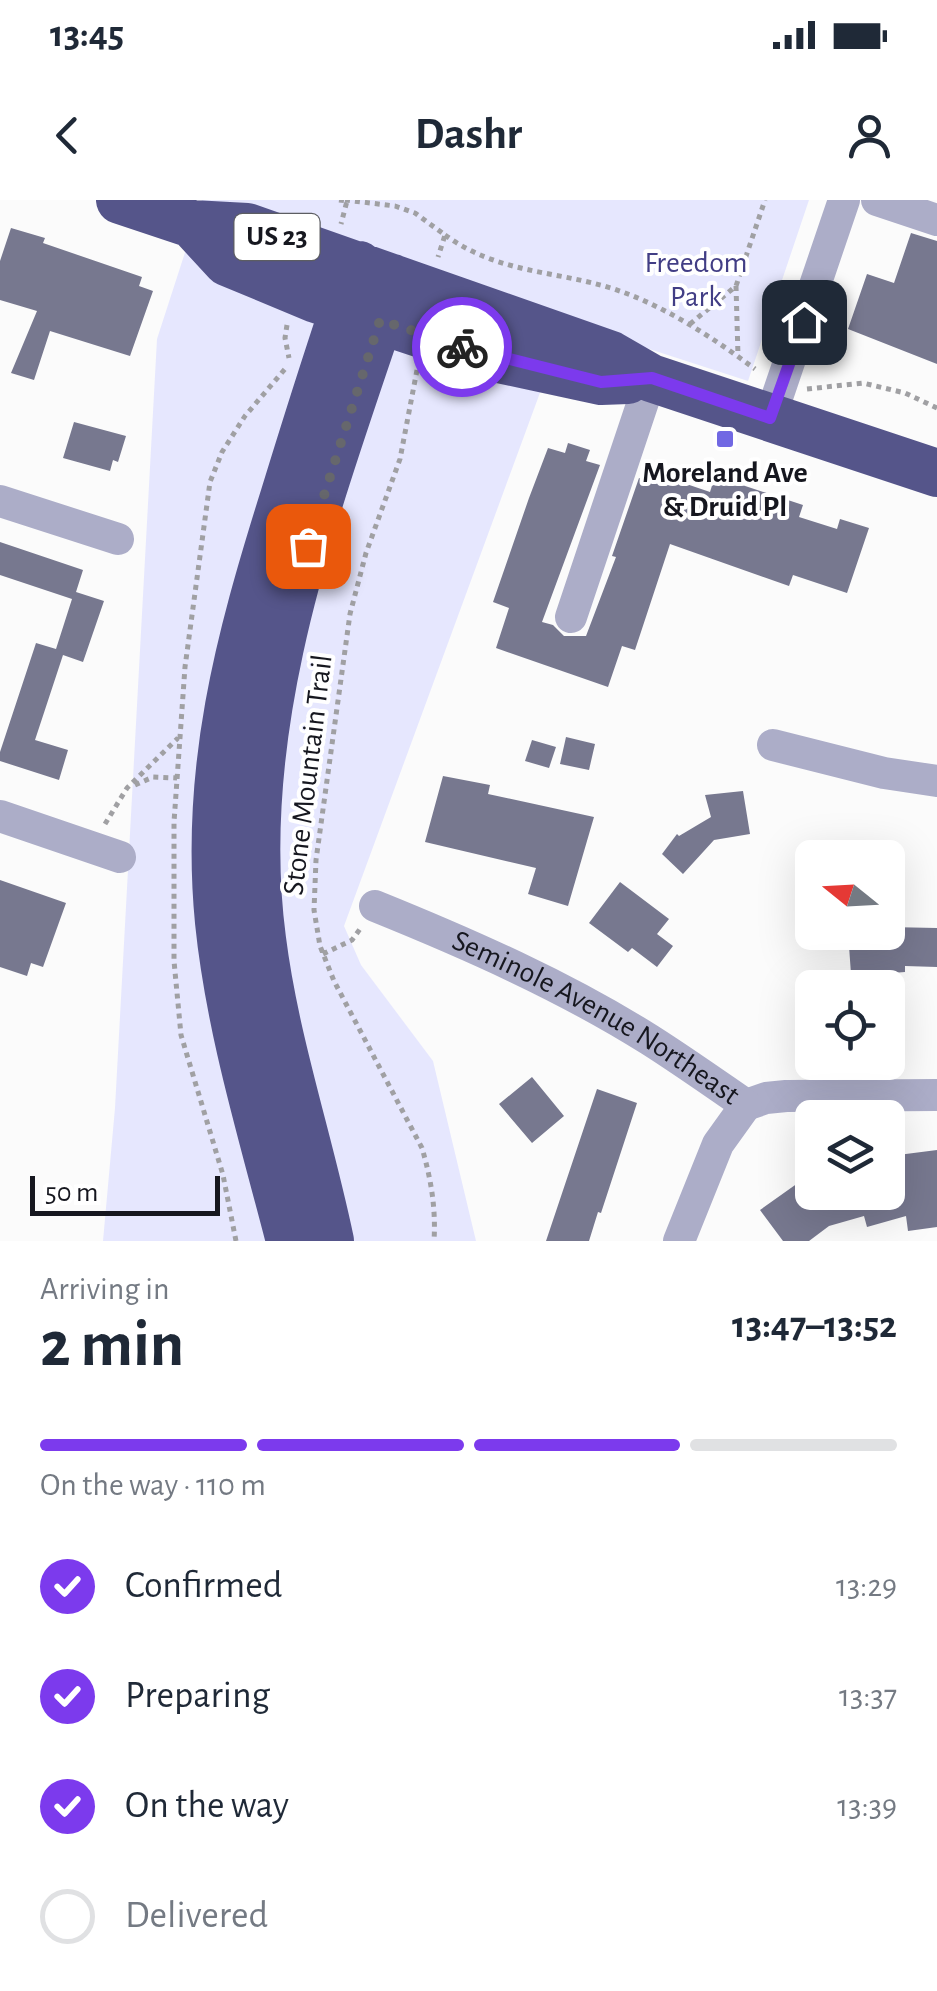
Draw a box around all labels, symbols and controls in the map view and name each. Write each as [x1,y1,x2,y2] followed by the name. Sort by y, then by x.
[50,16,124,54] text: 13:45
[40,108,95,163] icon: back
[842,108,897,163] icon: person
[415,112,522,157] text: Dashr
[234,214,320,260] road number: US 23
[644,248,748,312] park label: Freedom Park
[762,280,847,365] pin
[777,295,832,350] icon: home
[412,297,512,397] courier
[435,320,490,375] icon: bike
[714,428,736,450] marker: Moreland Ave & Druid Pl
[642,458,808,522] place label: Moreland Ave & Druid Pl
[266,504,351,589] pin
[281,519,336,574] icon: bag
[278,653,338,897] street label: Stone Mountain Trail
[795,840,905,950] north arrow
[795,840,905,1210] map controls
[448,925,745,1111] street label: Seminole Avenue Northeast
[795,970,905,1080] button: locate
[795,1100,905,1210] button: layers
[30,1171,220,1216] scale bar
[45,1179,99,1207] text: 50 m
[40,1273,169,1305] text: Arriving in
[732,1307,897,1345] text: 13:47–13:52
[40,1313,184,1378] text: 2 min
[40,1469,266,1501] text: On the way · 110 m
[40,1559,95,1614] icon: check
[125,1567,282,1605] text: Confirmed
[836,1570,897,1602] text: 13:29
[40,1669,95,1724] icon: check
[125,1677,270,1715] text: Preparing
[839,1680,897,1712] text: 13:37
[40,1779,95,1834] icon: check
[125,1787,289,1825] text: On the way
[837,1790,897,1822] text: 13:39
[125,1897,268,1935] text: Delivered

